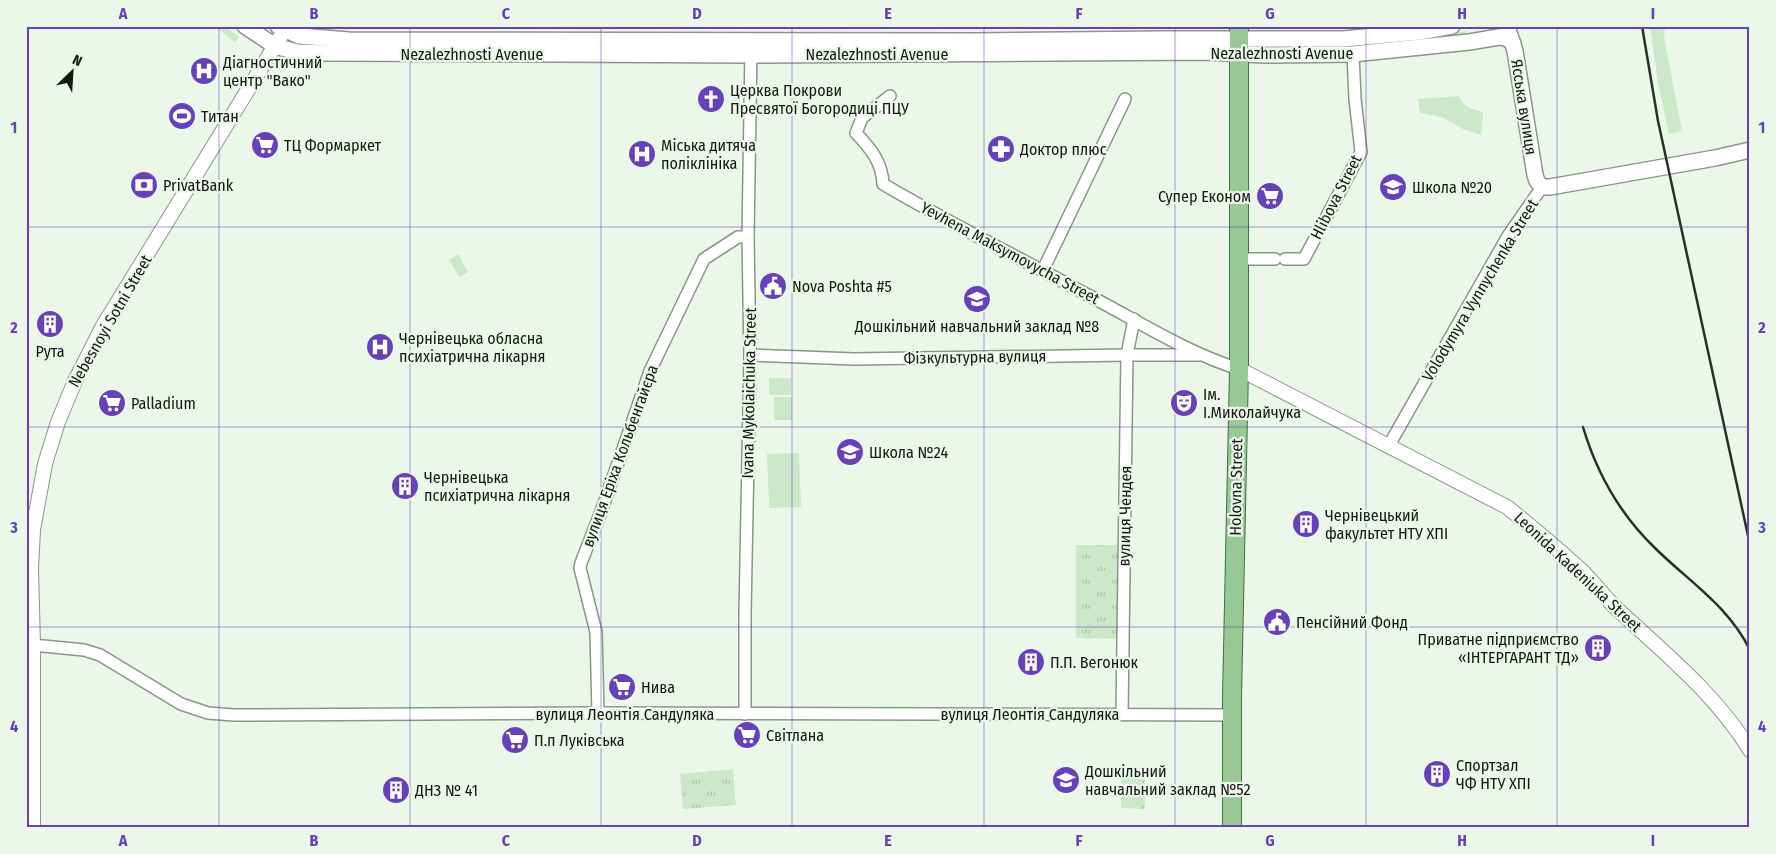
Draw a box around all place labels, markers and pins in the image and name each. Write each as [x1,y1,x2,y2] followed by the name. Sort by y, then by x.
[222,53,322,90] place label: Діагностичний центр "Вако"
[189,56,219,86] hospital icon: Діагностичний центр "Вако"
[730,81,909,118] place label: Церква Покрови Пресвятої Богородиці ПЦУ
[696,84,726,114] church icon: Церква Покрови Пресвятої Богородиці ПЦУ
[167,101,197,131] sports icon: Титан
[201,107,239,126] place label: Титан
[250,130,280,160] supermarket icon: ТЦ Формаркет
[986,134,1016,164] pharmacy icon: Доктор плюс
[284,136,382,155] place label: ТЦ Формаркет
[661,136,756,173] place label: Міська дитяча поліклініка
[627,139,657,169] hospital icon: Міська дитяча поліклініка
[1019,140,1107,159] place label: Доктор плюс
[129,170,159,200] bank icon: PrivatBank
[1378,172,1408,202] school or university icon: Школа №20
[163,176,234,195] place label: PrivatBank
[1412,178,1492,197] place label: Школа №20
[1255,181,1285,211] supermarket icon: Супер Економ
[1158,187,1251,206] place label: Супер Економ
[758,271,788,301] public building icon: Nova Poshta #5
[792,277,892,296] place label: Nova Poshta #5
[962,284,992,314] school or university icon: Дошкільний навчальний заклад №8
[35,309,65,339] building icon: Рута
[854,317,1099,336] place label: Дошкільний навчальний заклад №8
[399,329,545,366] place label: Чернівецька обласна психіатрична лікарня
[365,332,395,362] hospital icon: Чернівецька обласна психіатрична лікарня
[35,342,65,361] place label: Рута
[1203,385,1301,422] place label: Ім. І.Миколайчука
[97,388,127,418] supermarket icon: Palladium
[1169,388,1199,418] theatre icon: Ім. І.Миколайчука
[131,394,196,413] place label: Palladium
[835,437,865,467] school or university icon: Школа №24
[869,443,948,462] place label: Школа №24
[424,468,570,505] place label: Чернівецька психіатрична лікарня
[390,471,420,501] building icon: Чернівецька психіатрична лікарня
[1325,506,1448,543] place label: Чернівецький факультет НТУ ХПІ
[1291,509,1321,539] building icon: Чернівецький факультет НТУ ХПІ
[1262,607,1292,637] public building icon: Пенсійний Фонд
[1296,613,1408,632] place label: Пенсійний Фонд
[1418,630,1579,667] place label: Приватне підприємство «ІНТЕРГАРАНТ ТД»
[1583,633,1613,663] building icon: Приватне підприємство «ІНТЕРГАРАНТ ТД»
[1016,647,1046,677] building icon: П.П. Вегонюк
[1050,653,1139,672] place label: П.П. Вегонюк
[607,672,637,702] supermarket icon: Нива
[641,678,675,697] place label: Нива
[732,720,762,750] supermarket icon: Світлана
[500,725,530,755] supermarket icon: П.п Луківська
[766,726,824,745] place label: Світлана
[534,731,625,750] place label: П.п Луківська
[1456,756,1531,793] place label: Спортзал ЧФ НТУ ХПІ
[1422,759,1452,789] building icon: Спортзал ЧФ НТУ ХПІ
[1084,762,1251,799] place label: Дошкільний навчальний заклад №52
[1051,765,1081,795] school or university icon: Дошкільний навчальний заклад №52
[381,775,411,805] building icon: ДНЗ № 41
[414,781,478,800] place label: ДНЗ № 41

